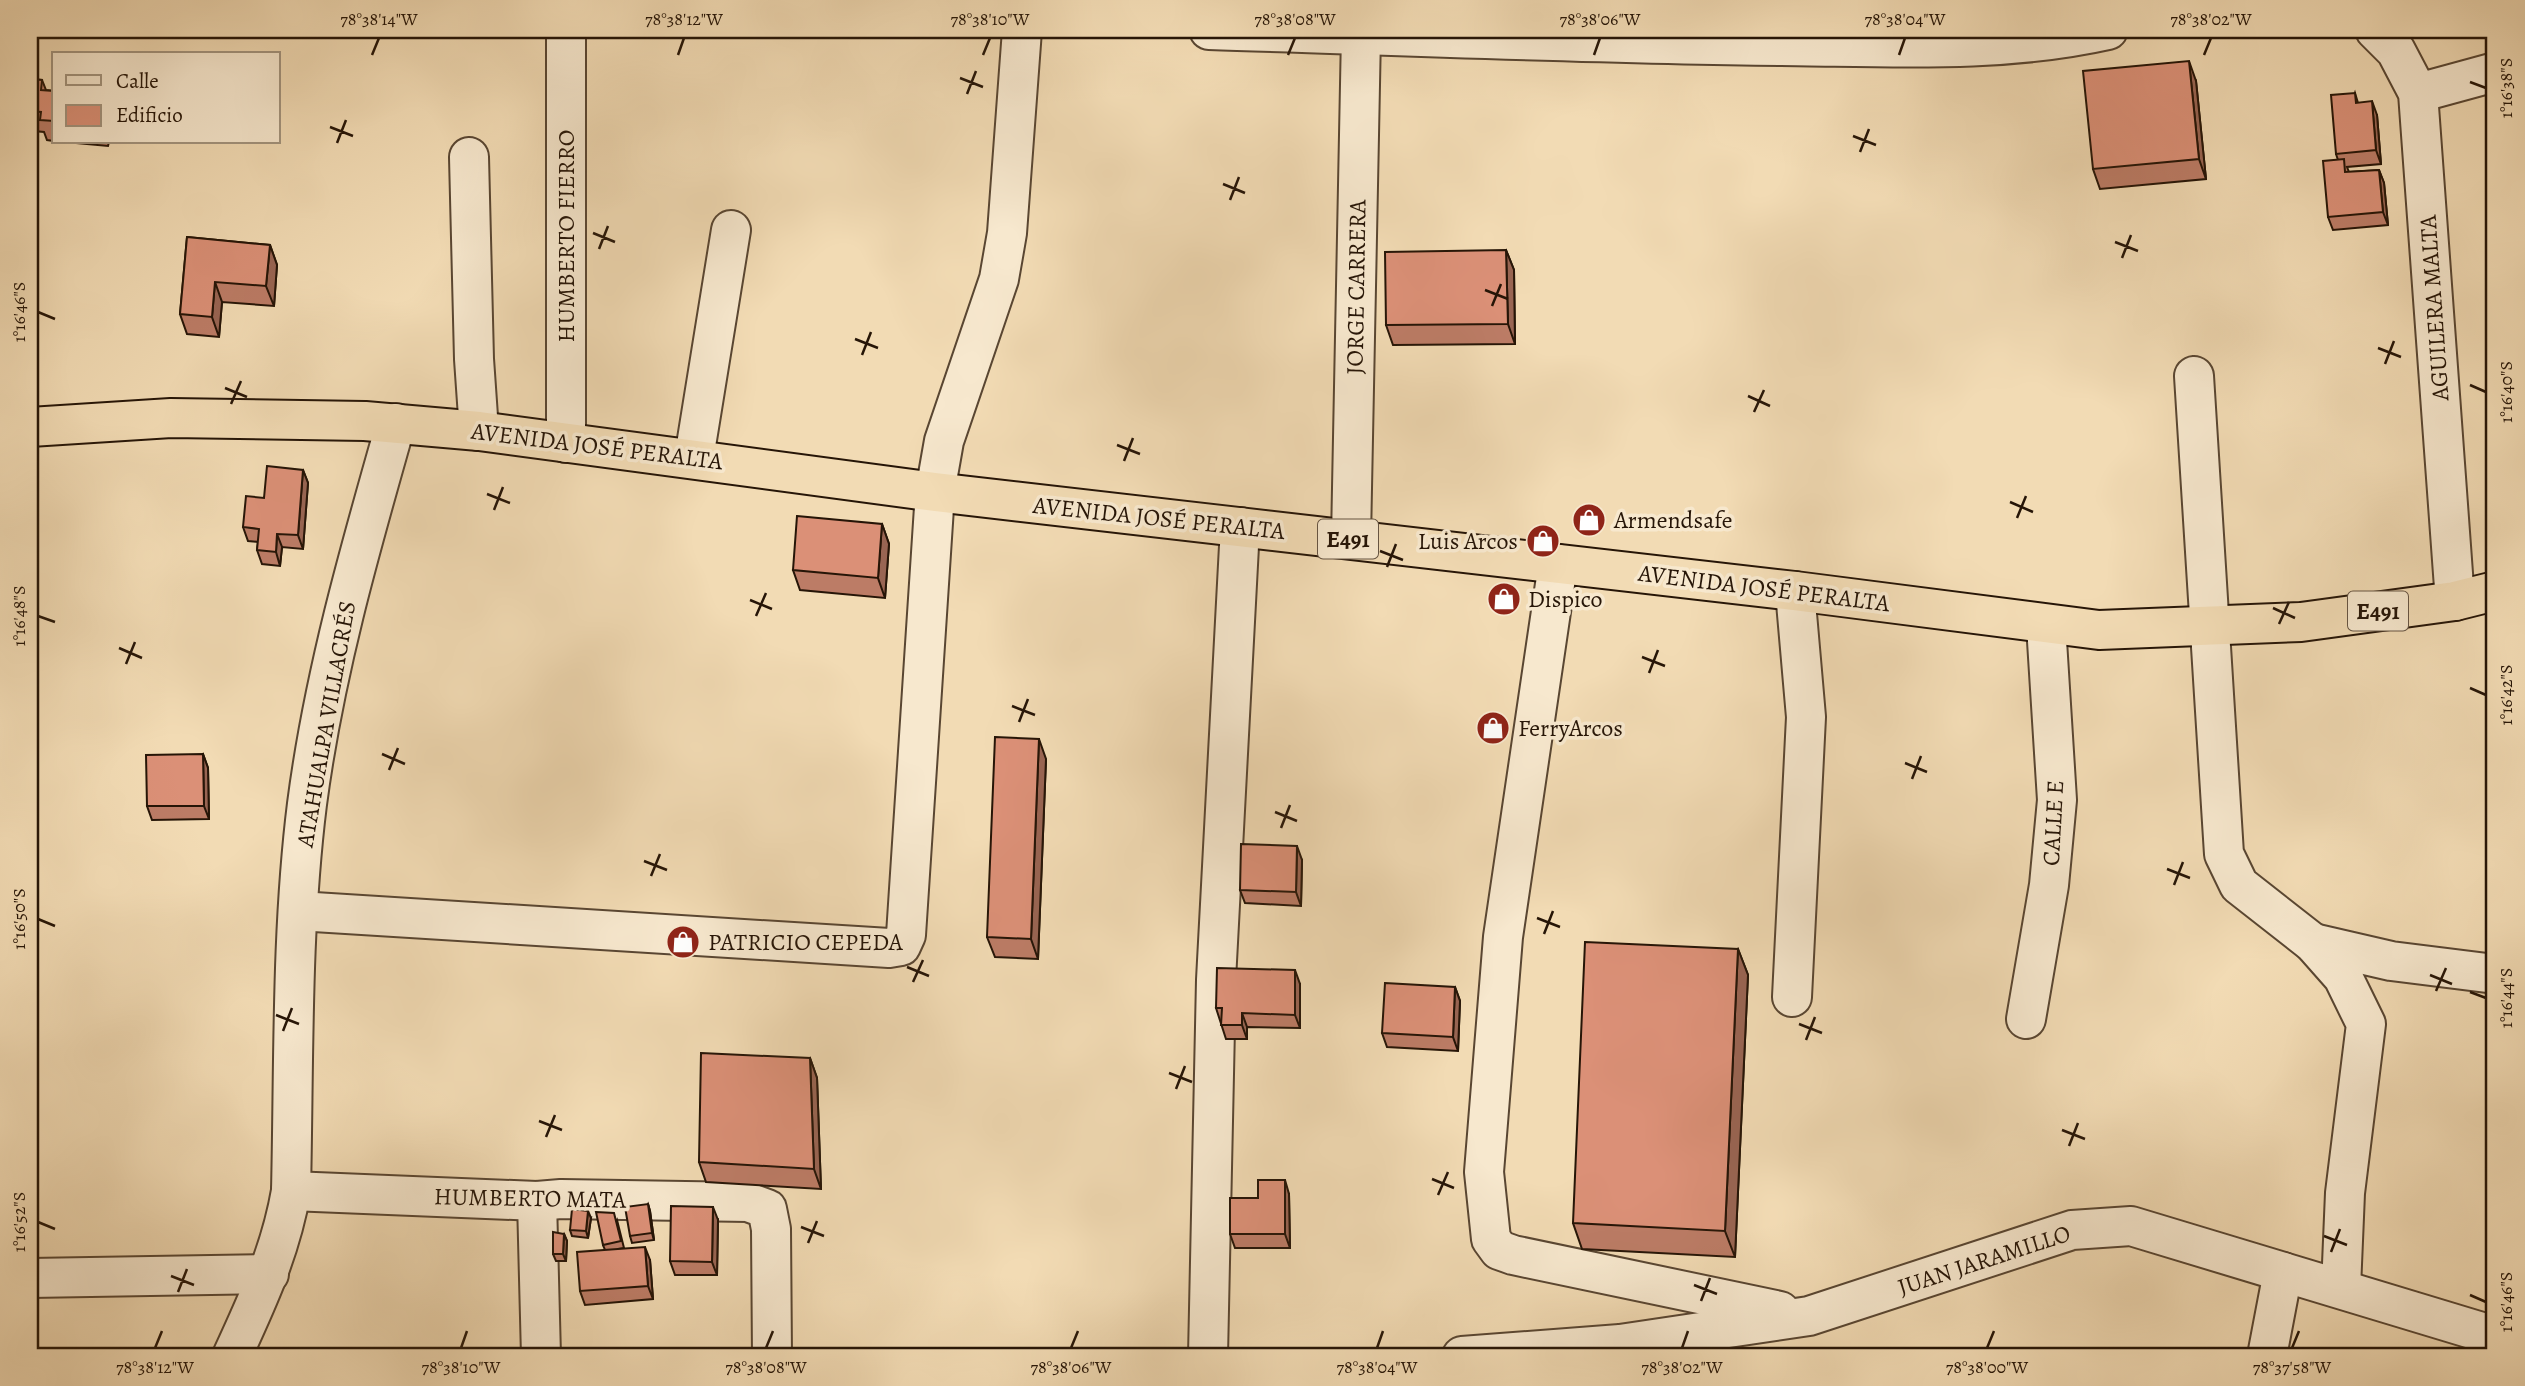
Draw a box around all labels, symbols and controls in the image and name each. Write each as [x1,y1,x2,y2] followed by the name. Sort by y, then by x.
[340,7,418,31] text: 78°38'14"W
[645,7,723,31] text: 78°38'12"W
[950,7,1030,31] text: 78°38'10"W
[1254,7,1336,31] text: 78°38'08"W
[1559,7,1641,31] text: 78°38'06"W
[1865,7,1946,31] text: 78°38'04"W
[2170,7,2252,31] text: 78°38'02"W
[52,52,280,144] legend
[2494,58,2518,118] text: 1°16'38"S
[116,67,159,95] text: Calle
[116,101,183,129] text: Edificio
[550,130,582,342] street label: HUMBERTO FIERRO
[1338,198,1374,375] street label: JORGE CARRERA
[2411,213,2457,403] street label: AGUILERA MALTA
[7,282,31,342] text: 1°16'46"S
[2494,361,2518,423] text: 1°16'40"S
[468,415,726,477] street label: AVENIDA JOSÉ PERALTA
[1030,489,1287,547] street label: AVENIDA JOSÉ PERALTA
[1570,501,1608,539] shop icon: Armendsafe
[1613,504,1733,536] place label: Armendsafe
[1318,520,1378,558] road number: E491
[1524,522,1562,560] shop icon: Luis Arcos
[1418,525,1518,557] place label: Luis Arcos
[1635,557,1893,619] street label: AVENIDA JOSÉ PERALTA
[1485,580,1523,618] shop icon: Dispico
[1528,583,1603,615] place label: Dispico
[7,585,31,647] text: 1°16'48"S
[2348,592,2408,631] road number: E491
[288,598,363,851] street label: ATAHUALPA VILLACRÉS
[2494,665,2518,725] text: 1°16'42"S
[1474,709,1512,747] shop icon: FerryArcos
[1518,712,1623,744] place label: FerryArcos
[2035,779,2071,867] street label: CALLE E
[7,888,31,950] text: 1°16'50"S
[664,923,702,961] shop icon: PATRICIO CEPEDA
[708,926,904,958] place label: PATRICIO CEPEDA
[2494,968,2518,1028] text: 1°16'44"S
[434,1180,627,1216] street label: HUMBERTO MATA
[7,1192,31,1252] text: 1°16'52"S
[1894,1217,2074,1303] street label: JUAN JARAMILLO
[2494,1272,2518,1332] text: 1°16'46"S
[116,1355,194,1379] text: 78°38'12"W
[421,1355,501,1379] text: 78°38'10"W
[725,1355,807,1379] text: 78°38'08"W
[1030,1355,1112,1379] text: 78°38'06"W
[1337,1355,1418,1379] text: 78°38'04"W
[1641,1355,1723,1379] text: 78°38'02"W
[1946,1355,2028,1379] text: 78°38'00"W
[2253,1355,2331,1379] text: 78°37'58"W

